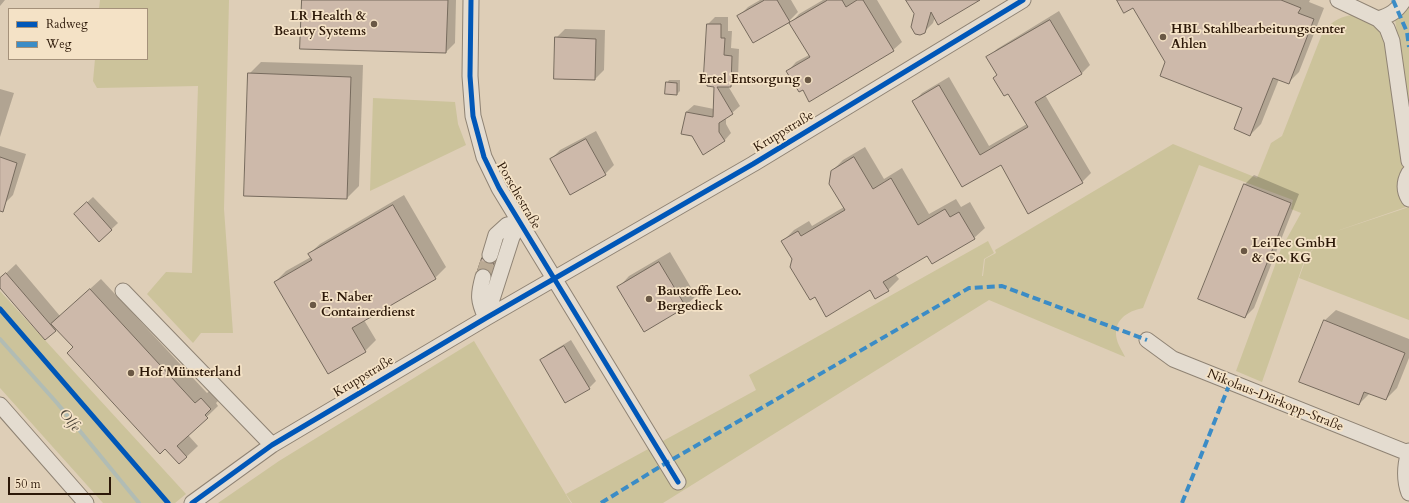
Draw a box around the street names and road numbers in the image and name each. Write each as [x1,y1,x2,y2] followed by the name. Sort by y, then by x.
[751,108,817,156] street label: Kruppstraße
[492,160,544,232] street label: Porschestraße
[331,353,397,401] street label: Kruppstraße
[1205,366,1345,436] street label: Nikolaus-Dürkopp-Straße

